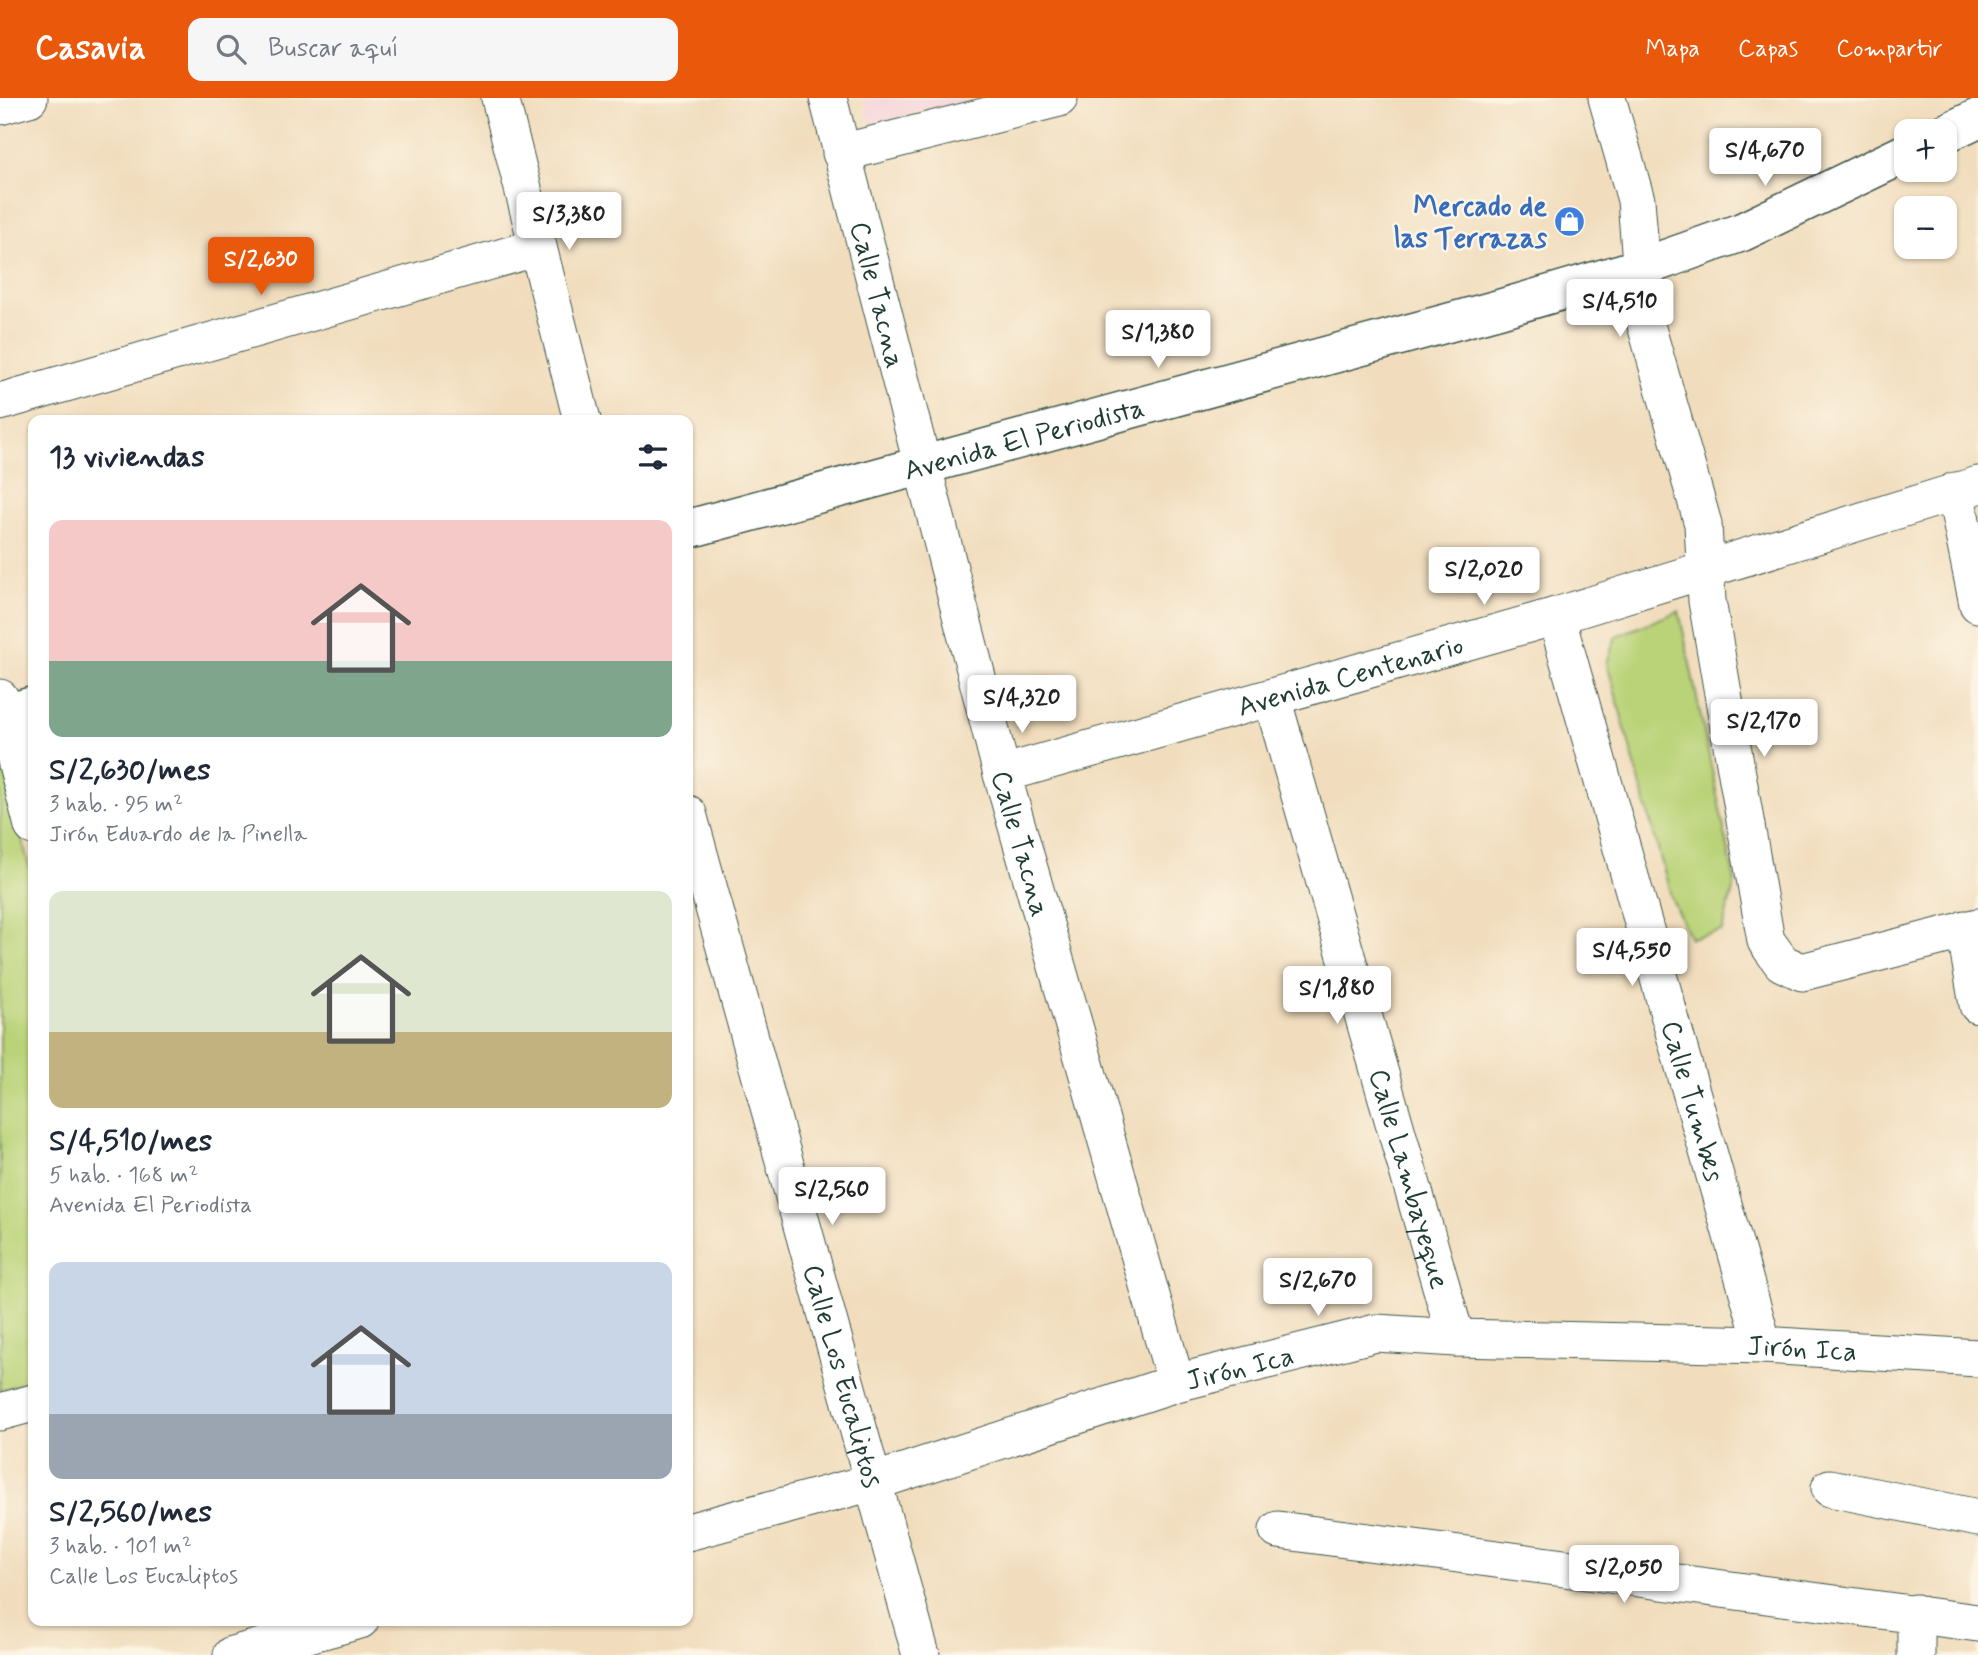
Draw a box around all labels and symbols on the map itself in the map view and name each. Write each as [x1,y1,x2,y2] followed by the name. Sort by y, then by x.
[1700,129,1830,188] pin: S/4,670
[1394,189,1548,258] place label: Mercado de las Terrazas
[504,192,634,252] pin: S/3,380
[1553,204,1587,238] shop icon: Mercado de las Terrazas
[840,218,913,373] street label: Calle Tacna
[196,238,326,297] pin: S/2,630
[1555,280,1685,339] pin: S/4,510
[1093,310,1223,370] pin: S/1,380
[900,390,1149,491] street label: Avenida El Periodista
[1419,547,1549,607] pin: S/2,020
[1234,627,1468,727] street label: Avenida Centenario
[957,676,1087,735] pin: S/4,320
[1699,700,1829,759] pin: S/2,170
[981,767,1058,921] street label: Calle Tacna
[1567,928,1697,988] pin: S/4,550
[1272,967,1402,1026] pin: S/1,880
[1651,1017,1732,1186] street label: Calle Tumbes
[1359,1065,1457,1294] street label: Calle Lambayeque
[767,1168,897,1227] pin: S/2,560
[1253,1258,1383,1318] pin: S/2,670
[793,1261,890,1492] street label: Calle Los Eucaliptos
[1747,1329,1858,1372] street label: Jirón Ica
[1183,1338,1298,1401] street label: Jirón Ica
[1559,1546,1689,1605] pin: S/2,050

